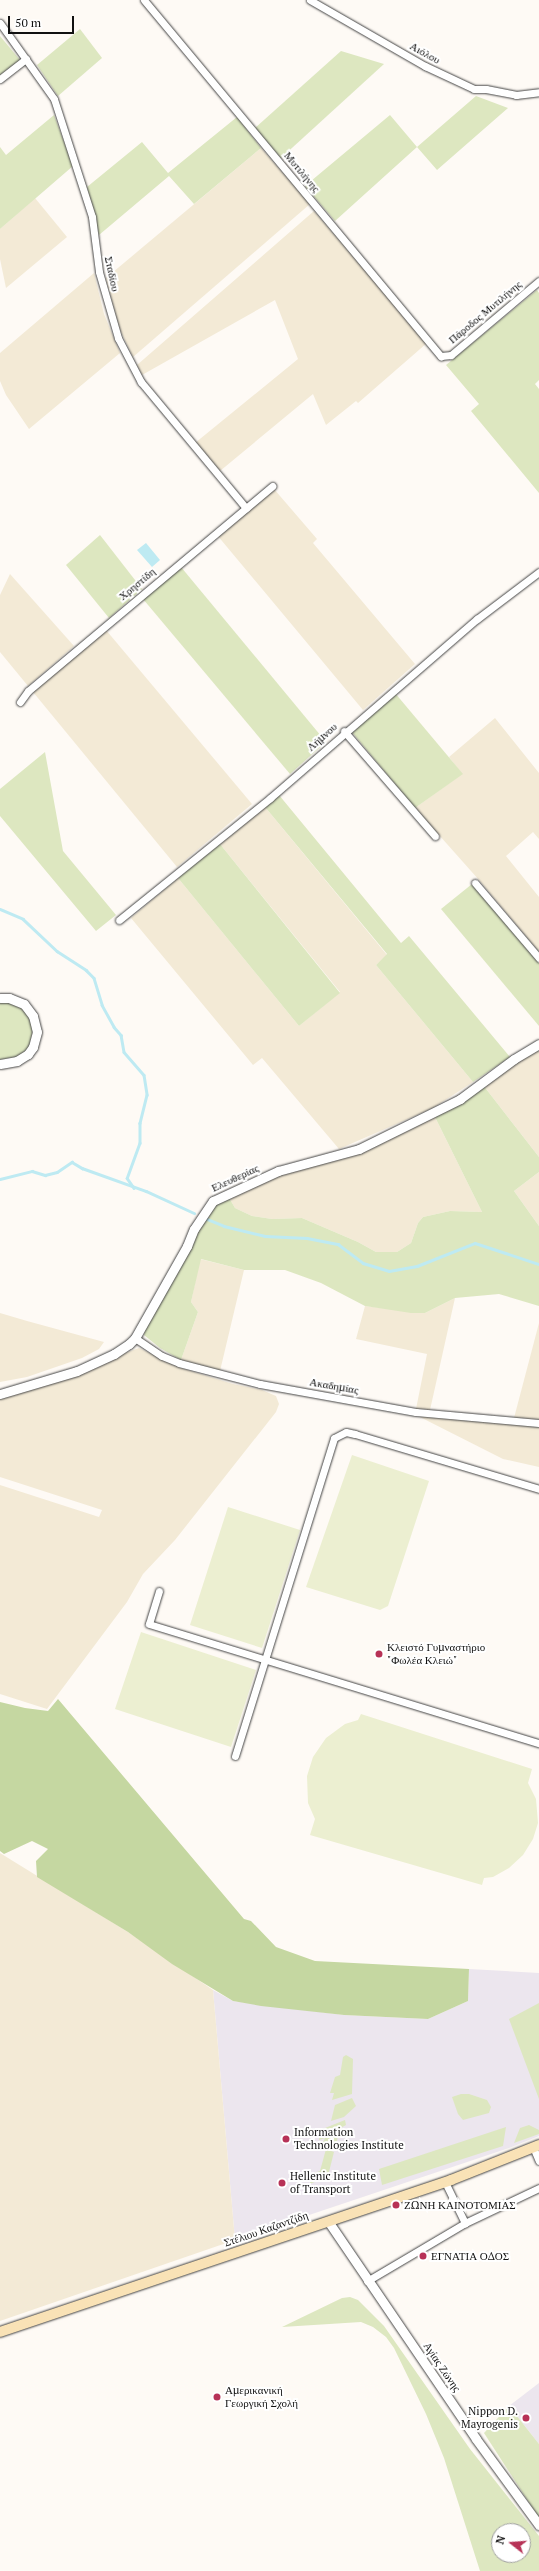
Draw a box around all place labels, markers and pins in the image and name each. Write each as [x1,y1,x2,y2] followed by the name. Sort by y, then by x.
[387,1641,485,1667] place label: Κλειστό Γυμναστήριο "Φωλέα Κλειώ"
[374,1649,384,1659] marker: Κλειστό Γυμναστήριο "Φωλέα Κλειώ"
[294,2126,404,2152] place label: Information Technologies Institute
[281,2134,291,2144] marker: Information Technologies Institute
[290,2170,376,2196] place label: Hellenic Institute of Transport
[277,2178,287,2188] marker: Hellenic Institute of Transport
[404,2198,516,2212] place label: ΖΩΝΗ ΚΑΙΝΟΤΟΜΙΑΣ
[391,2200,401,2210] marker: ΖΩΝΗ ΚΑΙΝΟΤΟΜΙΑΣ
[431,2249,509,2263] place label: ΕΓΝΑΤΙΑ ΟΔΟΣ
[418,2251,428,2261] marker: ΕΓΝΑΤΙΑ ΟΔΟΣ
[225,2384,298,2410] place label: Αμερικανική Γεωργική Σχολή
[212,2392,222,2402] marker: Αμερικανική Γεωργική Σχολή
[461,2405,518,2431] place label: Nippon D. Mayrogenis
[521,2413,531,2423] marker: Nippon D. Mayrogenis

